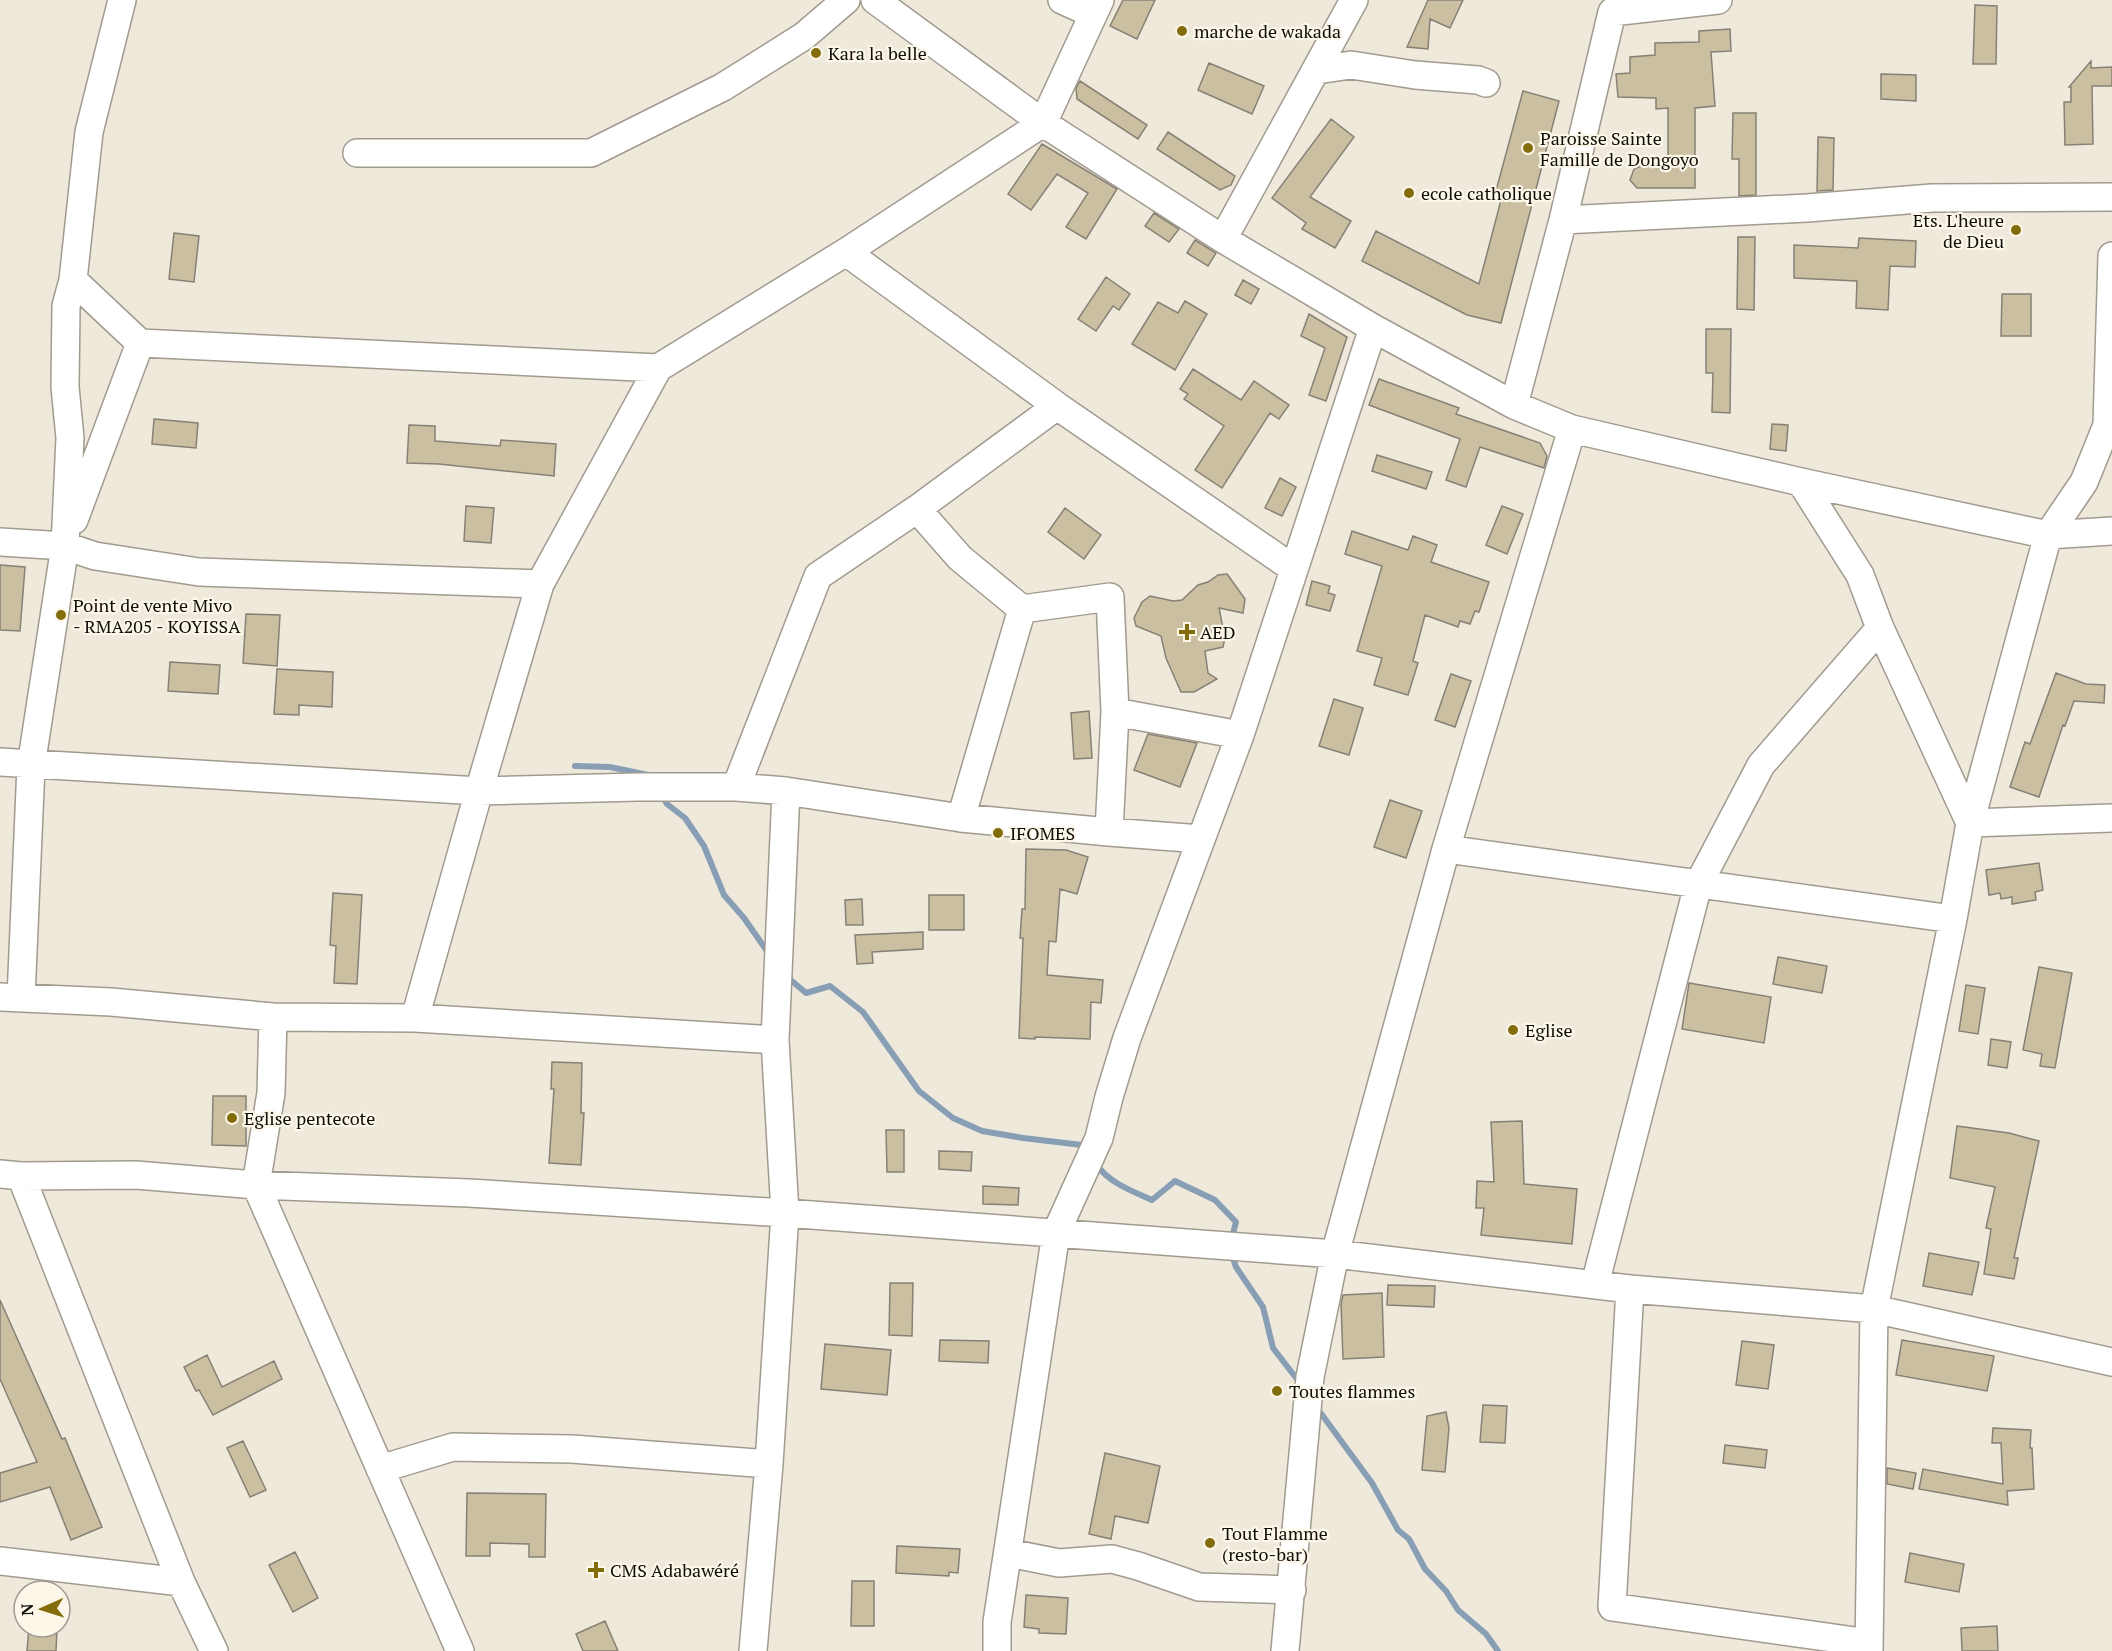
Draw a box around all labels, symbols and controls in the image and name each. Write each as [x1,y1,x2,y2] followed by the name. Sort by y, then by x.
[1194,19,1341,43] place label: marche de wakada
[1175,24,1189,38] marker: marche de wakada
[828,41,927,65] place label: Kara la belle
[809,46,823,60] marker: Kara la belle
[1540,126,1699,171] place label: Paroisse Sainte Famille de Dongoyo
[1521,141,1535,155] marker: Paroisse Sainte Famille de Dongoyo
[1421,181,1552,205] place label: ecole catholique
[1402,186,1416,200] marker: ecole catholique
[1913,208,2004,253] place label: Ets. L'heure de Dieu
[2009,223,2023,237] marker: Ets. L'heure de Dieu
[73,593,241,638] place label: Point de vente Mivo - RMA205 - KOYISSA
[54,608,68,622] marker: Point de vente Mivo - RMA205 - KOYISSA
[1200,620,1236,644] place label: AED
[1178,623,1196,641] marker: AED
[1010,821,1075,845] place label: IFOMES
[991,826,1005,840] marker: IFOMES
[1525,1018,1573,1042] place label: Eglise
[1506,1023,1520,1037] marker: Eglise
[244,1106,375,1130] place label: Eglise pentecote
[225,1111,239,1125] marker: Eglise pentecote
[1289,1379,1415,1403] place label: Toutes flammes
[1270,1384,1284,1398] marker: Toutes flammes
[1222,1521,1328,1566] place label: Tout Flamme (resto-bar)
[1203,1536,1217,1550] marker: Tout Flamme (resto-bar)
[610,1558,739,1582] place label: CMS Adabawéré
[587,1561,605,1579] marker: CMS Adabawéré
[12,1579,72,1639] north arrow
[16,1603,38,1616] text: N

